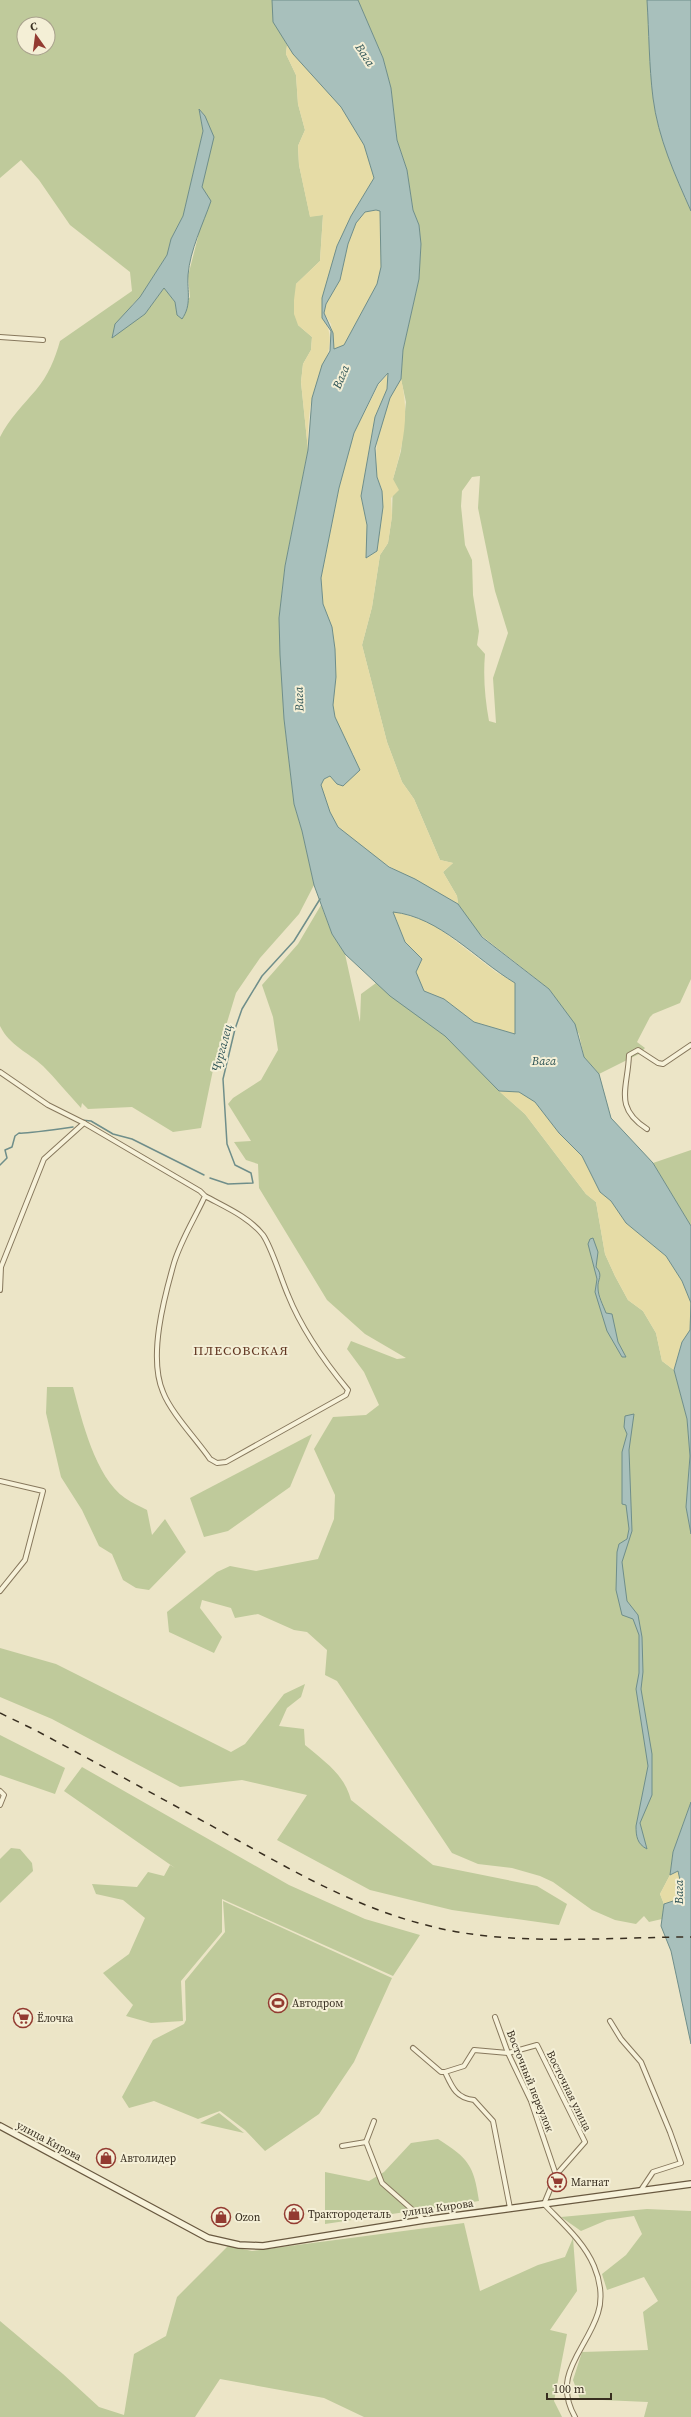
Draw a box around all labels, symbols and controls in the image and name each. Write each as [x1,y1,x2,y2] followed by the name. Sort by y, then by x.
[16,16,56,56] north arrow
[29,19,39,35] text: С
[351,39,379,70] water label: Вага
[328,362,353,392] water label: Вага
[291,686,307,713] water label: Вага
[208,1022,236,1073] water label: Чургалец
[531,1053,557,1069] water label: Вага
[193,1342,289,1359] district label: ПЛЕСОВСКАЯ
[671,1879,687,1905] water label: Вага
[267,1992,289,2014] sports icon: Автодром
[292,1996,343,2011] place label: Автодром
[12,2007,34,2029] supermarket icon: Ёлочка
[37,2011,74,2026] place label: Ёлочка
[503,2028,557,2134] street label: Восточный переулок
[543,2048,595,2134] street label: Восточная улица
[14,2118,84,2165] street label: улица Кирова
[95,2147,117,2169] shop icon: Автолидер
[120,2151,176,2166] place label: Автолидер
[546,2171,568,2193] supermarket icon: Магнат
[571,2175,610,2190] place label: Магнат
[402,2196,475,2220] street label: улица Кирова
[283,2203,305,2225] shop icon: Трактородеталь
[210,2206,232,2228] shop icon: Ozon
[308,2207,391,2222] place label: Трактородеталь
[235,2210,261,2225] place label: Ozon
[547,2375,611,2401] scale bar
[553,2381,585,2397] text: 100 m

